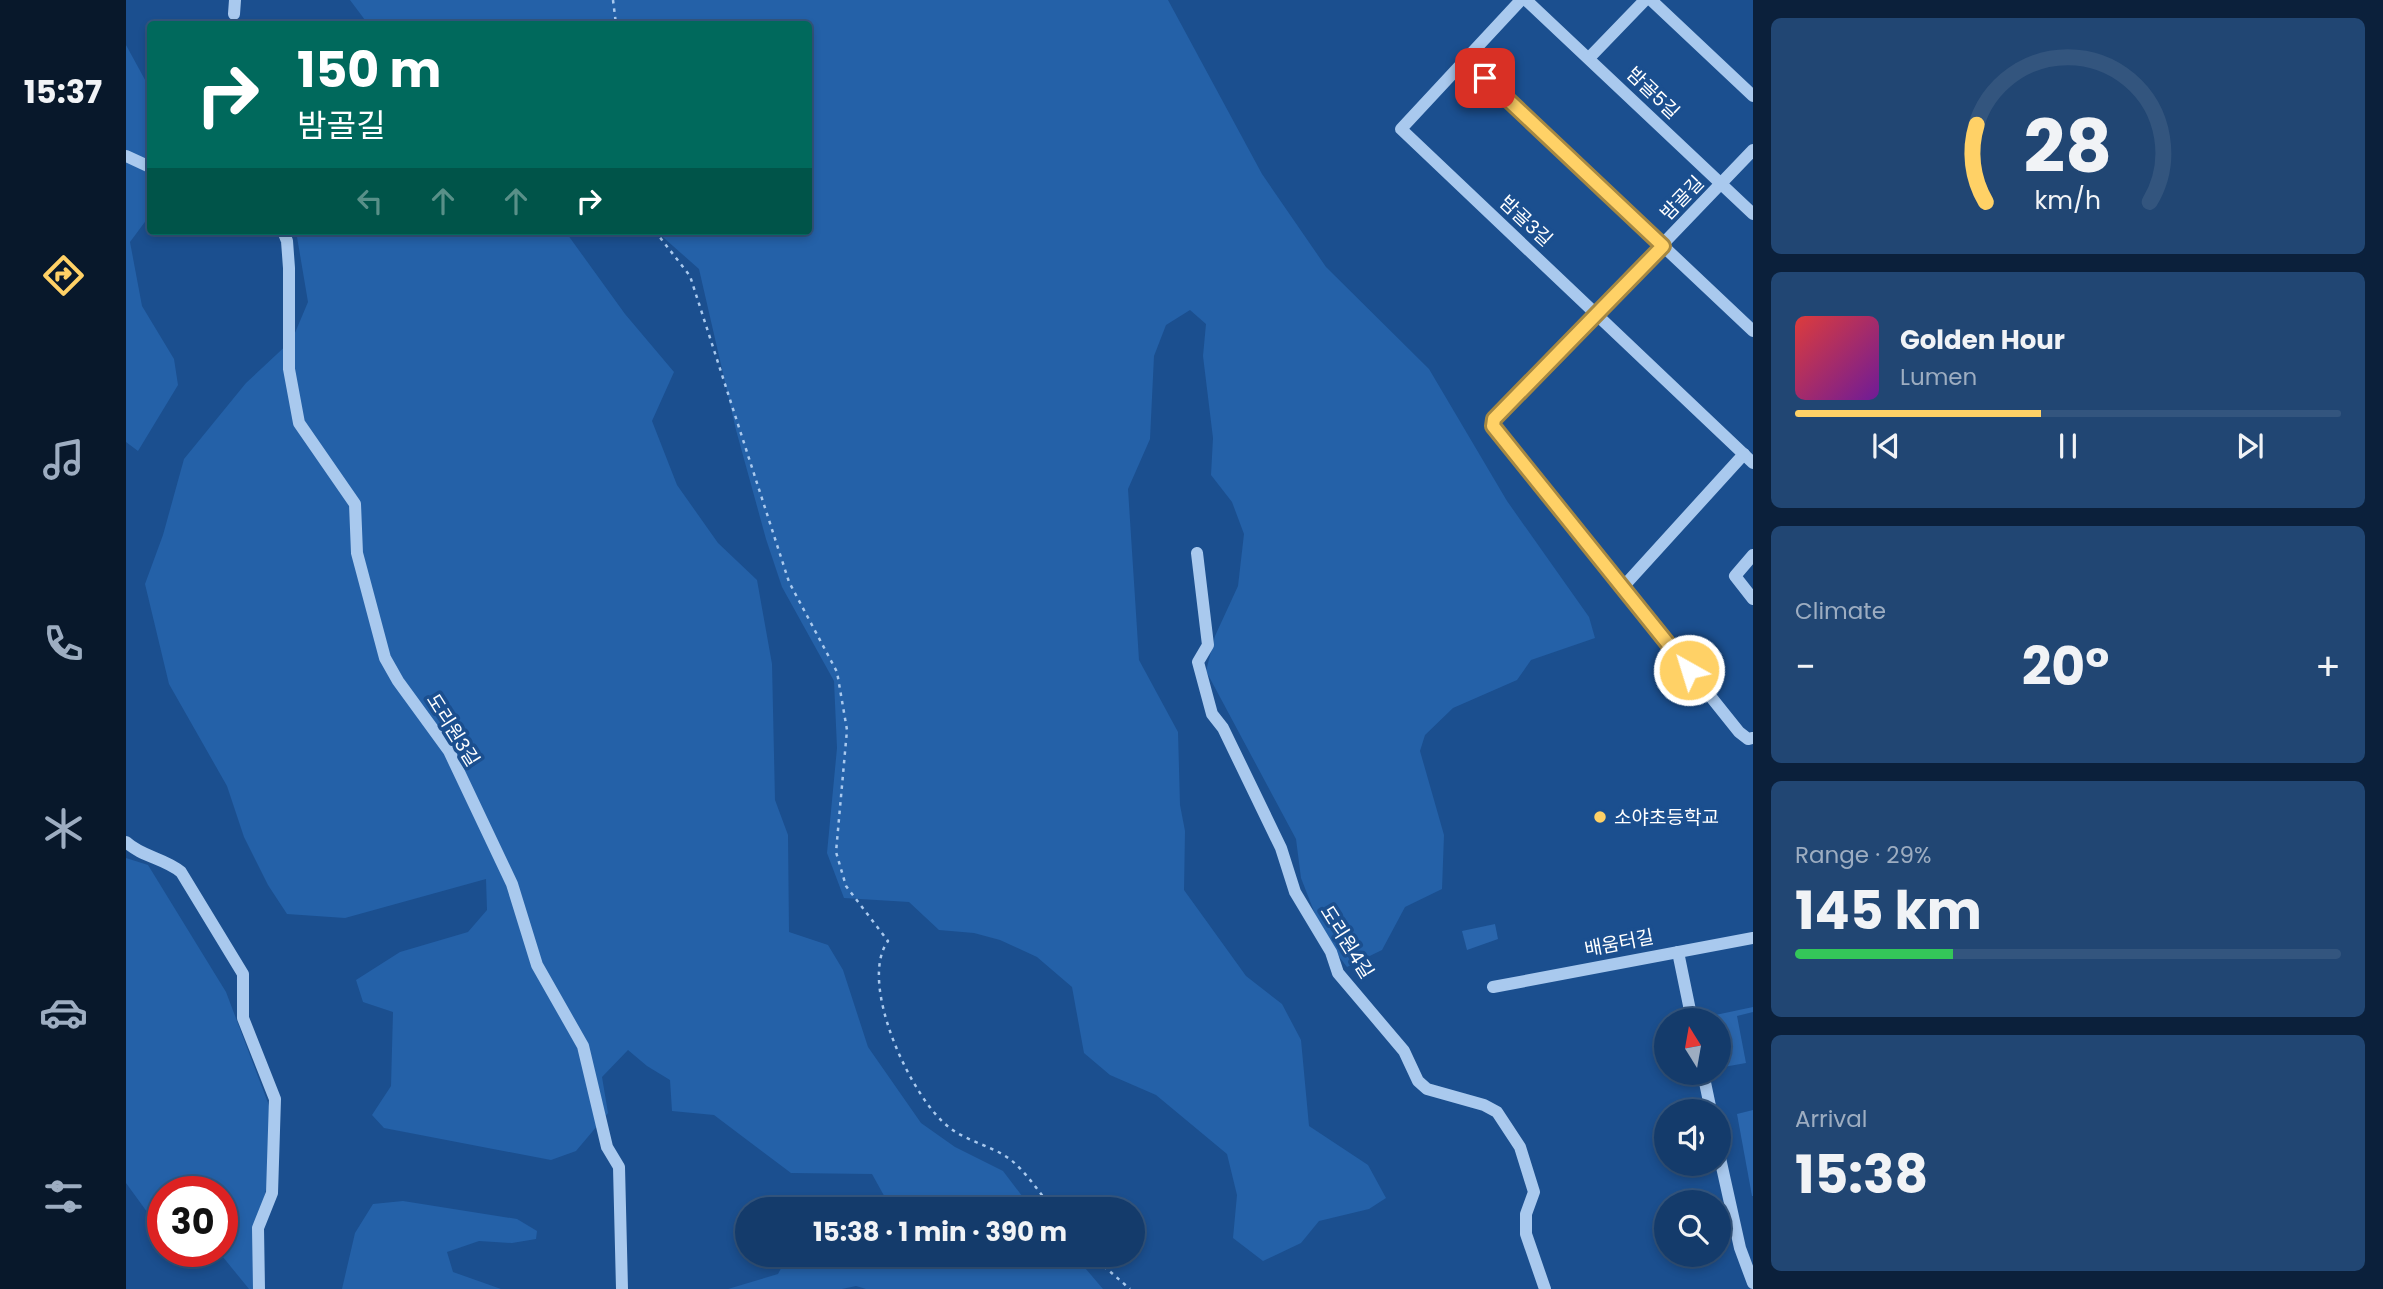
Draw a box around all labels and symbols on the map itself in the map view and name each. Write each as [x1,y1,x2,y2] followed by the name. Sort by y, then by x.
[1455,48,1515,108] pin
[1620,61,1686,125] street label: 밤골5길
[1654,170,1710,226] street label: 밤골길
[1494,189,1558,253] street label: 밤골3길
[1652,633,1726,707] position arrow
[420,688,486,772] street label: 도리원3길
[1614,804,1719,831] place label: 소야초등학교
[1592,809,1608,825] marker: 소야초등학교
[1314,900,1380,984] street label: 도리원4길
[1582,923,1656,963] street label: 배움터길
[1654,1008,1731,1085] north arrow
[147,1176,238,1267] speed limit sign: 30

